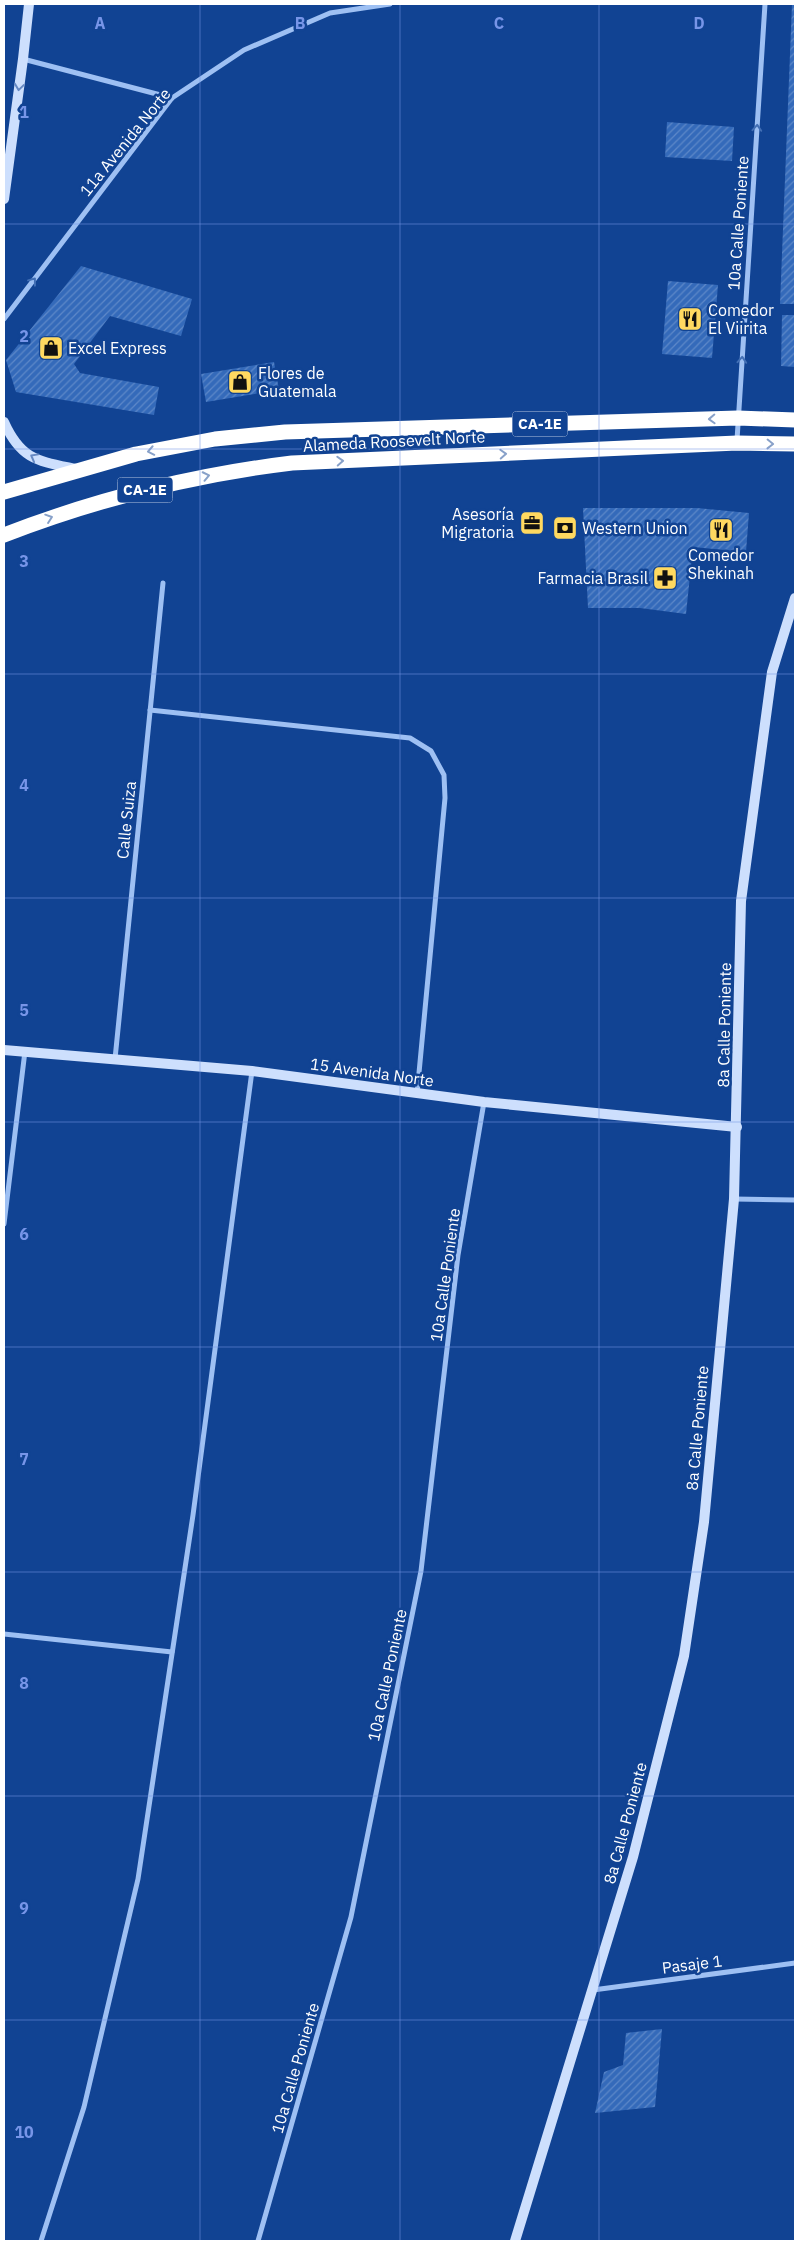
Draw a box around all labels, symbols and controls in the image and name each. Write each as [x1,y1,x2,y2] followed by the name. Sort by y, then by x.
[95,13,106,33] text: A
[295,13,306,33] text: B
[494,13,504,33] text: C
[693,13,705,33] text: D
[15,83,25,91] one-way arrow
[75,84,175,200] street label: 11a Avenida Norte
[19,102,29,122] text: 1
[751,123,762,131] one-way arrow
[723,155,753,291] street label: 10a Calle Poniente
[28,278,36,287] one-way arrow
[708,300,774,338] place label: Comedor El Viirita
[677,306,703,332] restaurant icon: Comedor El Viirita
[19,326,29,346] text: 2
[38,335,64,361] shop icon: Excel Express
[68,338,167,358] place label: Excel Express
[736,355,747,363] one-way arrow
[258,363,337,401] place label: Flores de Guatemala
[227,369,253,395] shop icon: Flores de Guatemala
[512,412,568,436] road number: CA-1E
[707,414,715,425] one-way arrow
[302,426,486,456] street label: Alameda Roosevelt Norte
[766,439,774,449] one-way arrow
[146,446,155,456] one-way arrow
[499,448,507,459] one-way arrow
[30,453,39,463] one-way arrow
[337,456,345,467] one-way arrow
[202,471,211,482] one-way arrow
[118,478,172,502] road number: CA-1E
[441,504,514,542] place label: Asesoría Migratoria
[519,510,545,536] office icon: Asesoría Migratoria
[45,514,53,524] one-way arrow
[552,515,578,541] bank icon: Western Union
[708,517,734,543] restaurant icon: Comedor Shekinah
[582,518,688,538] place label: Western Union
[688,545,754,583] place label: Comedor Shekinah
[19,551,29,571] text: 3
[652,565,678,591] pharmacy icon: Farmacia Brasil
[537,568,648,588] place label: Farmacia Brasil
[19,775,29,795] text: 4
[112,780,140,860] street label: Calle Suiza
[713,962,735,1088] street label: 8a Calle Poniente
[19,1000,29,1020] text: 5
[309,1053,435,1091] street label: 15 Avenida Norte
[426,1207,464,1343] street label: 10a Calle Poniente
[19,1224,29,1244] text: 6
[682,1365,712,1491] street label: 8a Calle Poniente
[19,1449,29,1469] text: 7
[363,1607,411,1743] street label: 10a Calle Poniente
[19,1673,29,1693] text: 8
[599,1760,651,1886] street label: 8a Calle Poniente
[19,1898,29,1918] text: 9
[661,1950,723,1978] street label: Pasaje 1
[267,2000,323,2136] street label: 10a Calle Poniente
[14,2122,34,2142] text: 10

